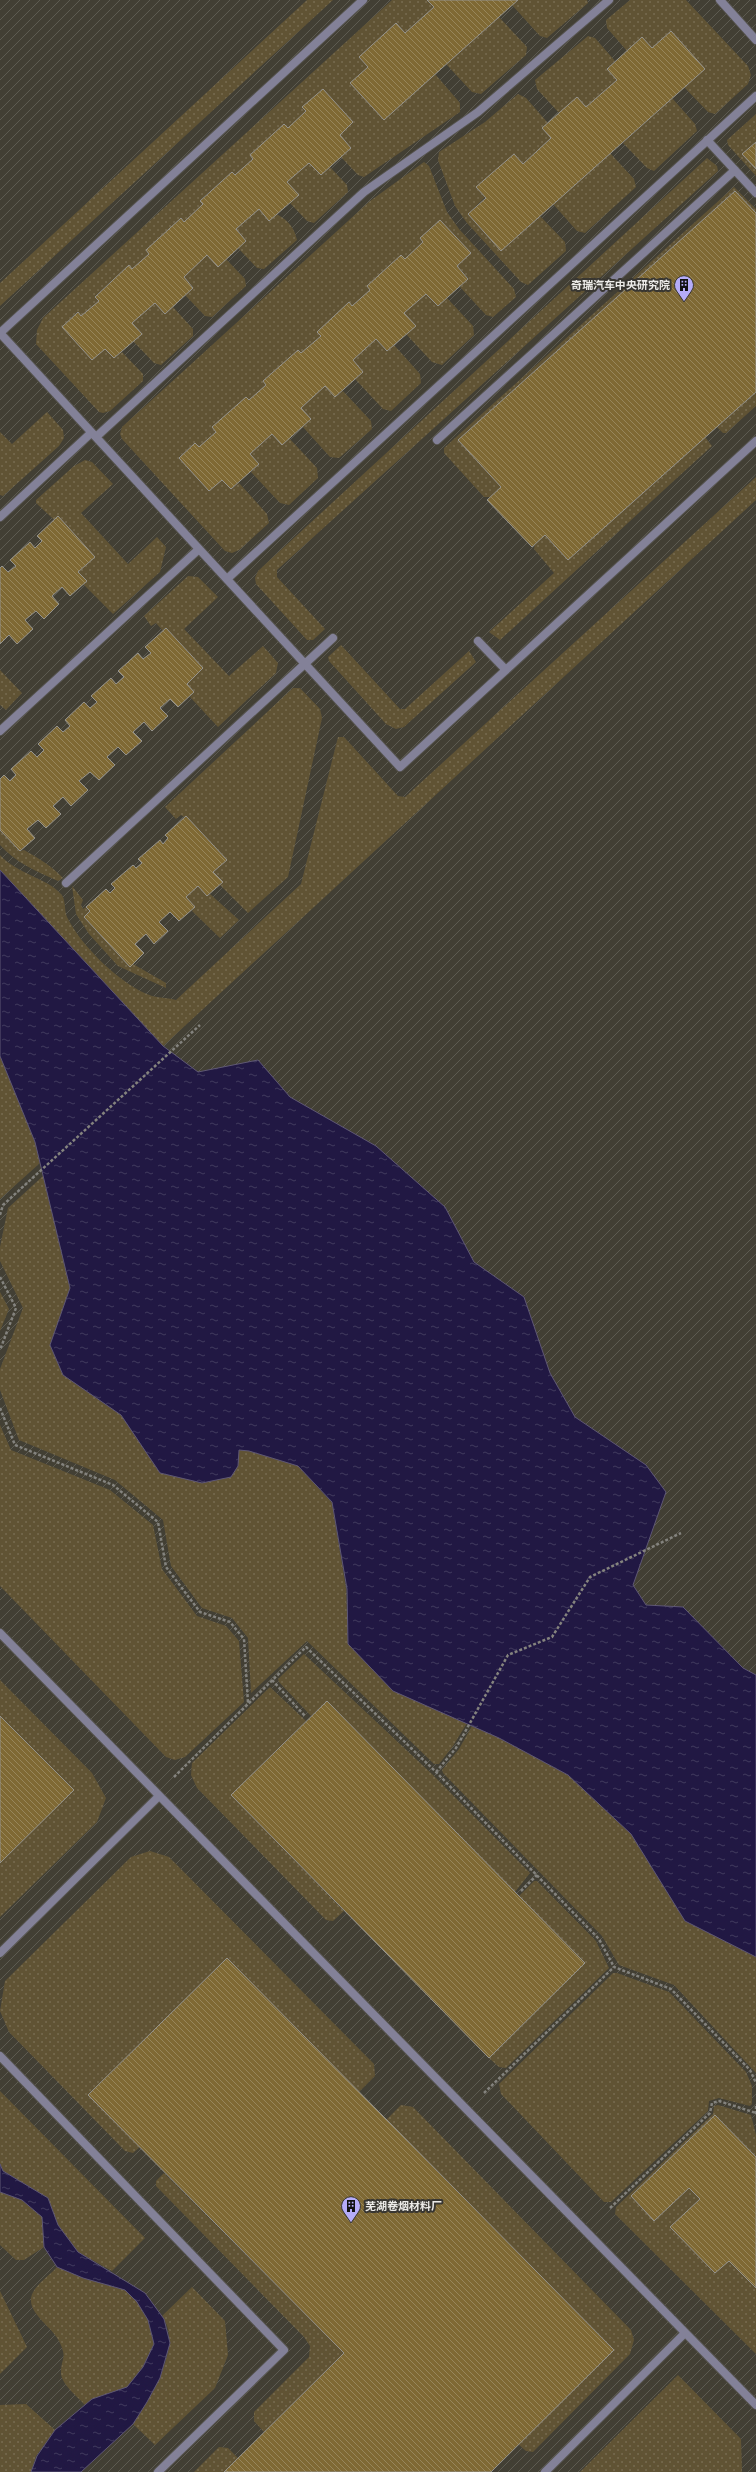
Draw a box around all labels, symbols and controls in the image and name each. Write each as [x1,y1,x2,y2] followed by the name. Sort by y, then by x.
[673,274,695,302] building icon: 奇瑞汽车中央研究院
[571,279,670,292] place label: 奇瑞汽车中央研究院
[340,2195,362,2223] building icon: 芜湖卷烟材料厂
[365,2200,442,2213] place label: 芜湖卷烟材料厂

